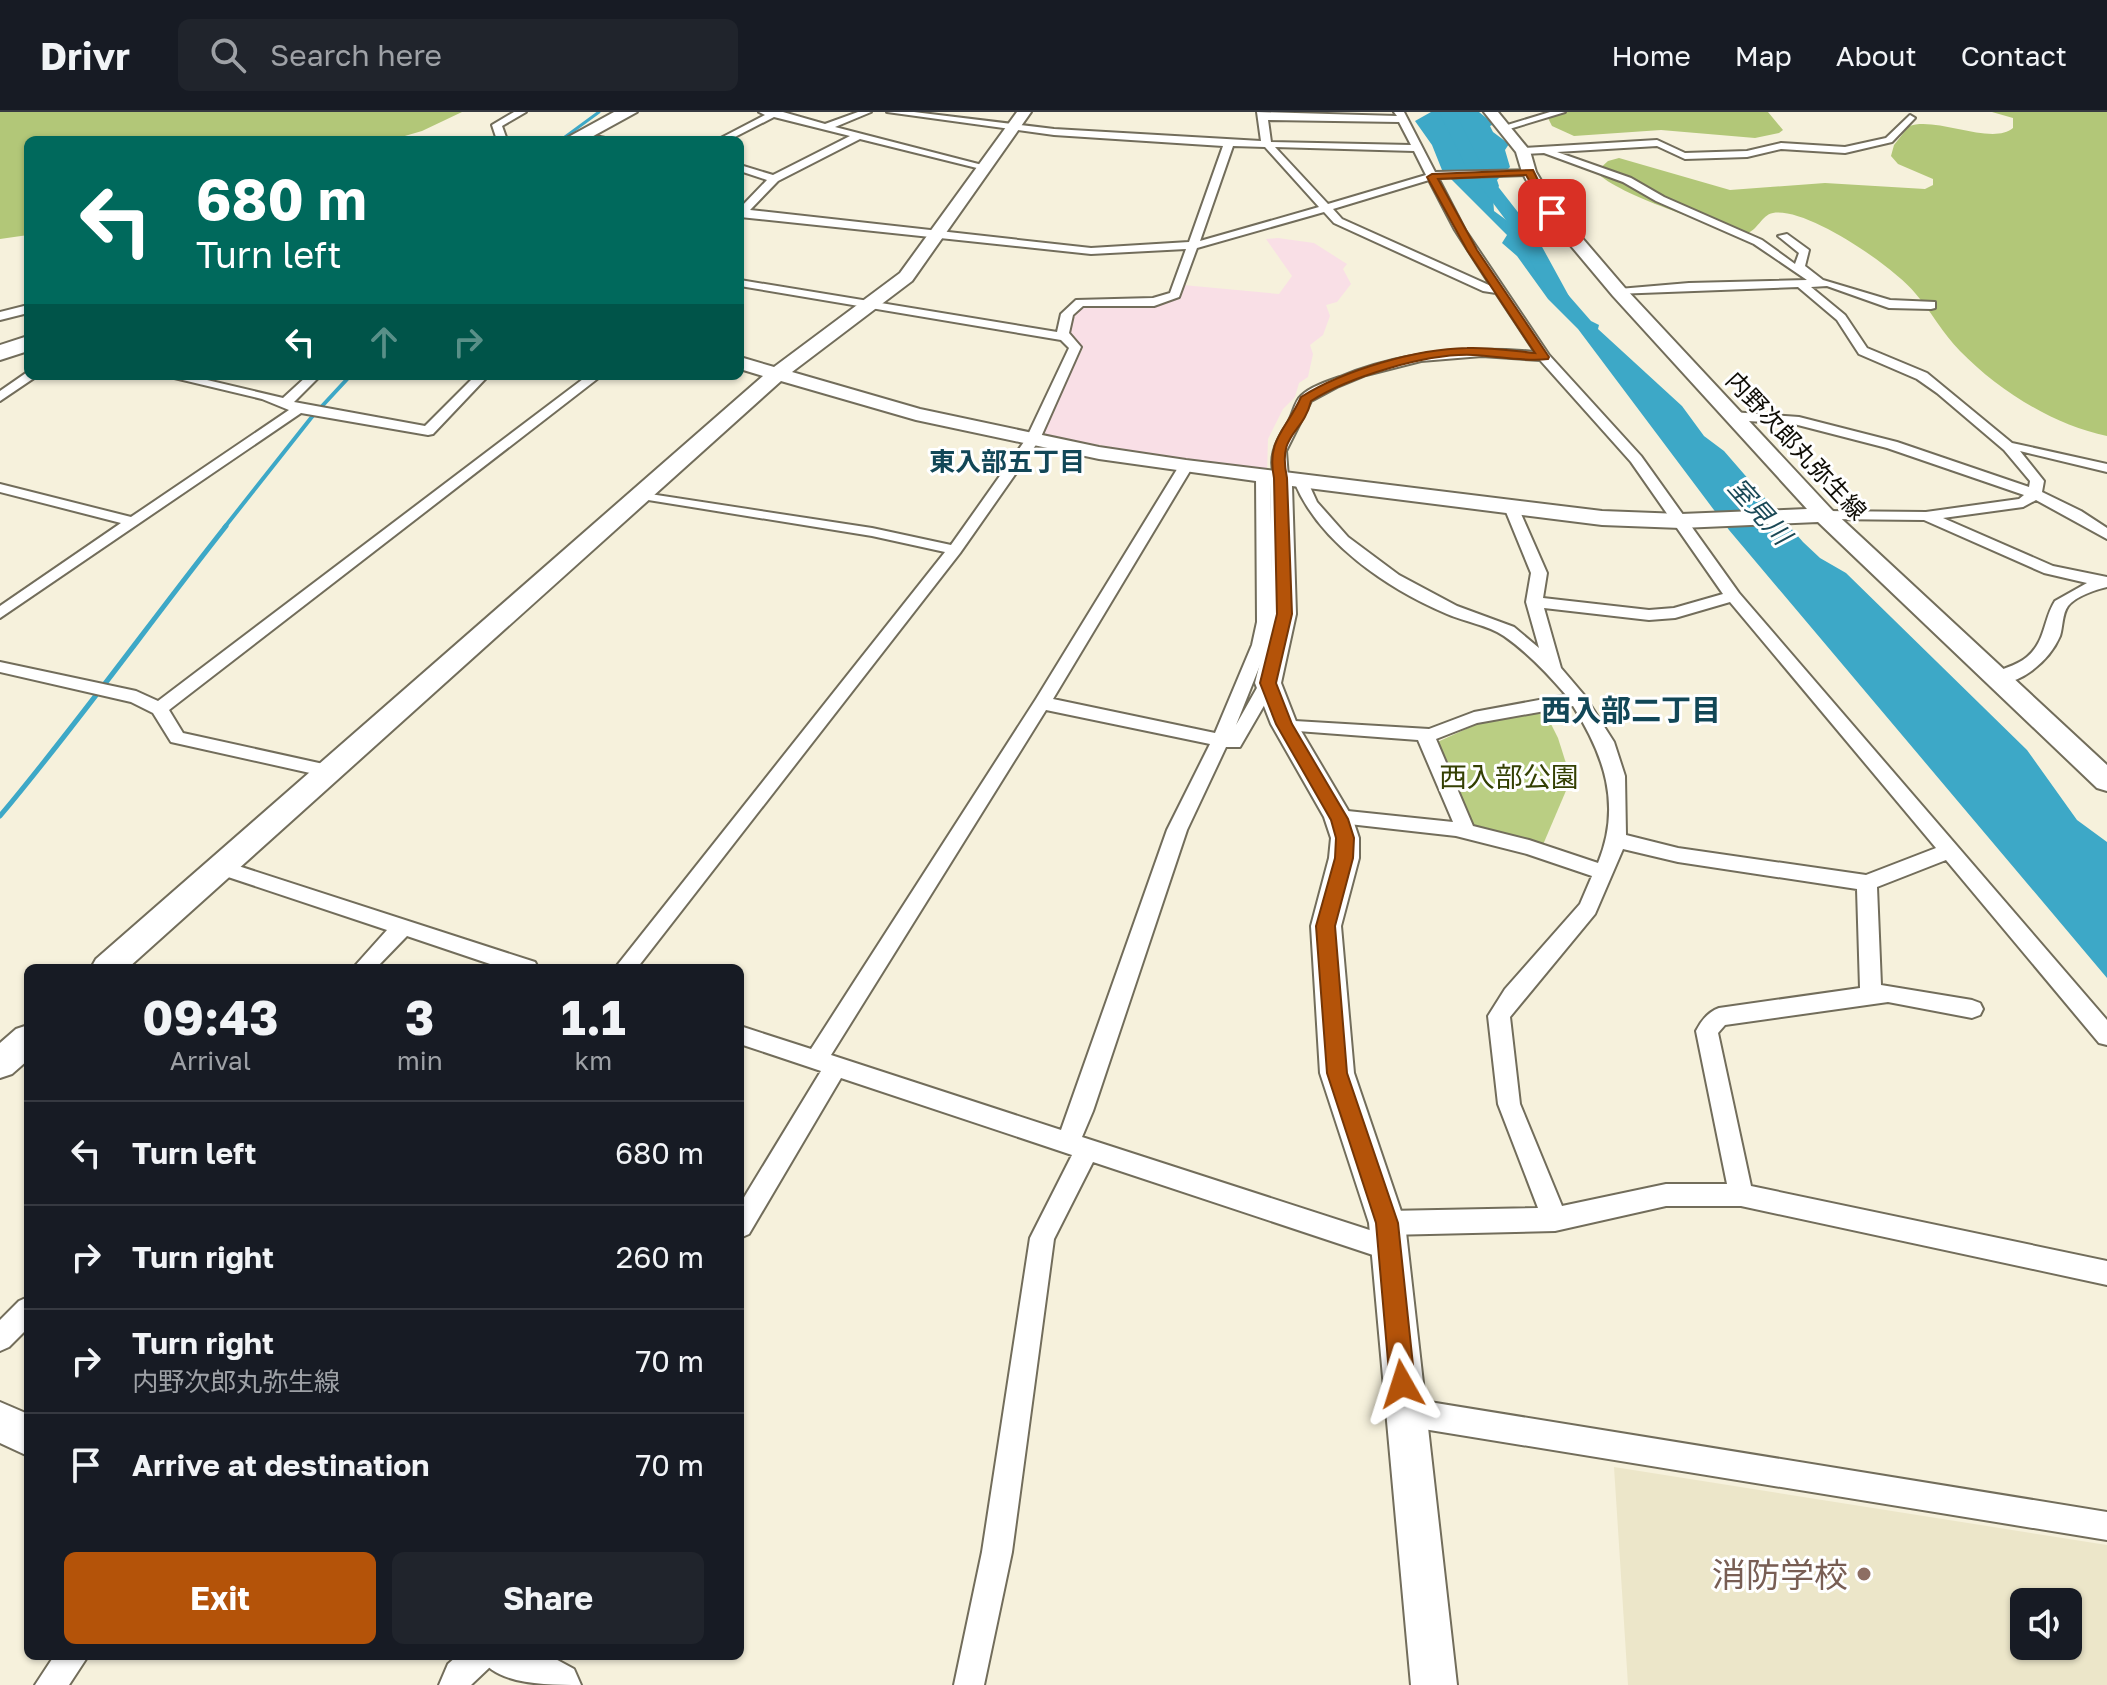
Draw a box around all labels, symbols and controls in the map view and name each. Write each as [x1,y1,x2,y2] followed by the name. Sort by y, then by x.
[178,19,738,91] search box
[40,33,130,78] text: Drivr
[206,33,250,77] icon: search
[270,37,442,73] text: Search here
[1612,39,1691,72] text: Home
[1735,39,1792,72] text: Map
[1836,39,1917,72] text: About
[1961,39,2067,72] text: Contact
[196,165,367,232] text: 680 m
[64,168,168,272] icon: left
[1518,179,1586,247] pin
[1530,191,1574,235] icon: arrive
[196,233,342,276] text: Turn left
[278,320,322,364] icon: left
[362,320,406,364] icon: ahead
[446,320,490,364] icon: right
[1721,365,1873,525] street label: 内野次郎丸弥生線
[929,446,1085,477] district label: 東入部五丁目
[1722,472,1800,553] water label: 室見川
[1541,692,1721,728] district label: 西入部二丁目
[1439,760,1579,793] park label: 西入部公園
[142,988,279,1046] text: 09:43
[405,988,434,1046] text: 3
[561,988,626,1046] text: 1.1
[170,1045,251,1076] text: Arrival
[397,1045,443,1076] text: min
[575,1045,612,1076] text: km
[64,1131,108,1175] icon: left
[132,1135,257,1171] text: Turn left
[615,1135,704,1171] text: 680 m
[64,1235,108,1279] icon: right
[132,1239,274,1275] text: Turn right
[616,1239,704,1275] text: 260 m
[132,1325,274,1361] text: Turn right
[64,1339,108,1383] icon: right
[1360,1342,1444,1426] position arrow
[635,1343,704,1379] text: 70 m
[132,1366,340,1397] text: 内野次郎丸弥生線
[64,1443,108,1487] icon: arrive
[132,1447,429,1483] text: Arrive at destination
[635,1447,704,1483] text: 70 m
[64,1552,376,1644] button: Exit
[392,1552,704,1644] button: Share
[1712,1554,1848,1594] place label: 消防学校
[1855,1565,1873,1583] marker: 消防学校
[2010,1588,2082,1660] map controls
[2010,1588,2082,1660] button: sound

